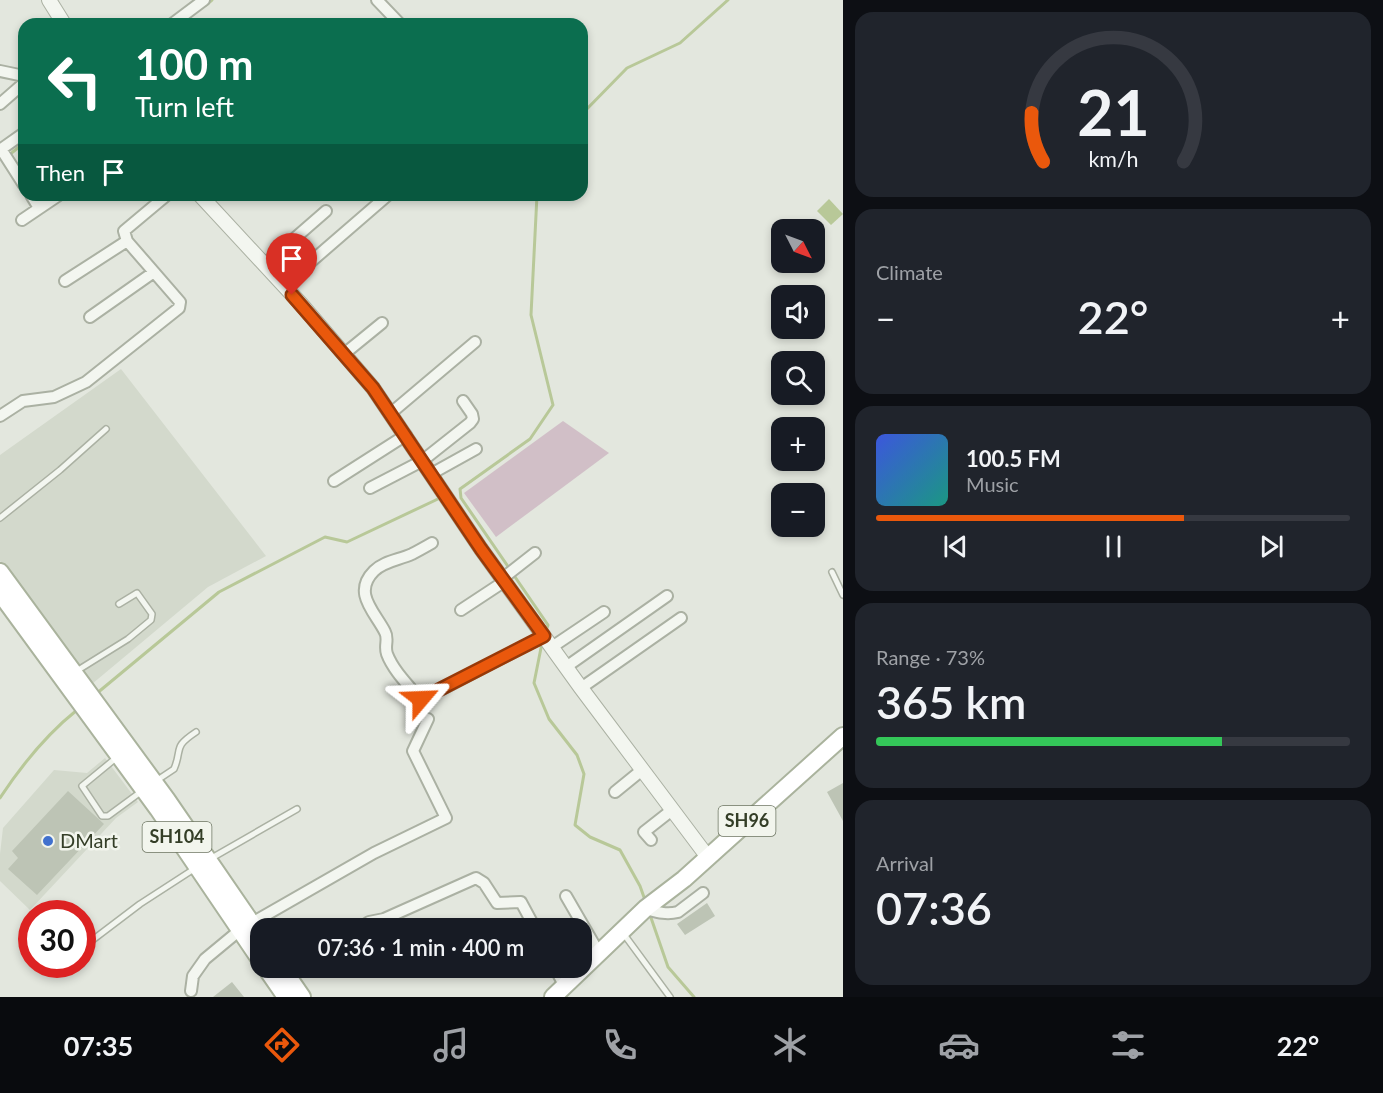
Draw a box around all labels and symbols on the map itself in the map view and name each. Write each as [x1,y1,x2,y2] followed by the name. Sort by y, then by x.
[771,219,825,273] north arrow
[266,233,317,295] pin
[389,667,453,731] position arrow
[718,806,776,836] road number: SH96
[142,822,212,852] road number: SH104
[60,828,118,852] place label: DMart
[41,834,55,848] marker: DMart
[18,900,96,978] speed limit sign: 30

